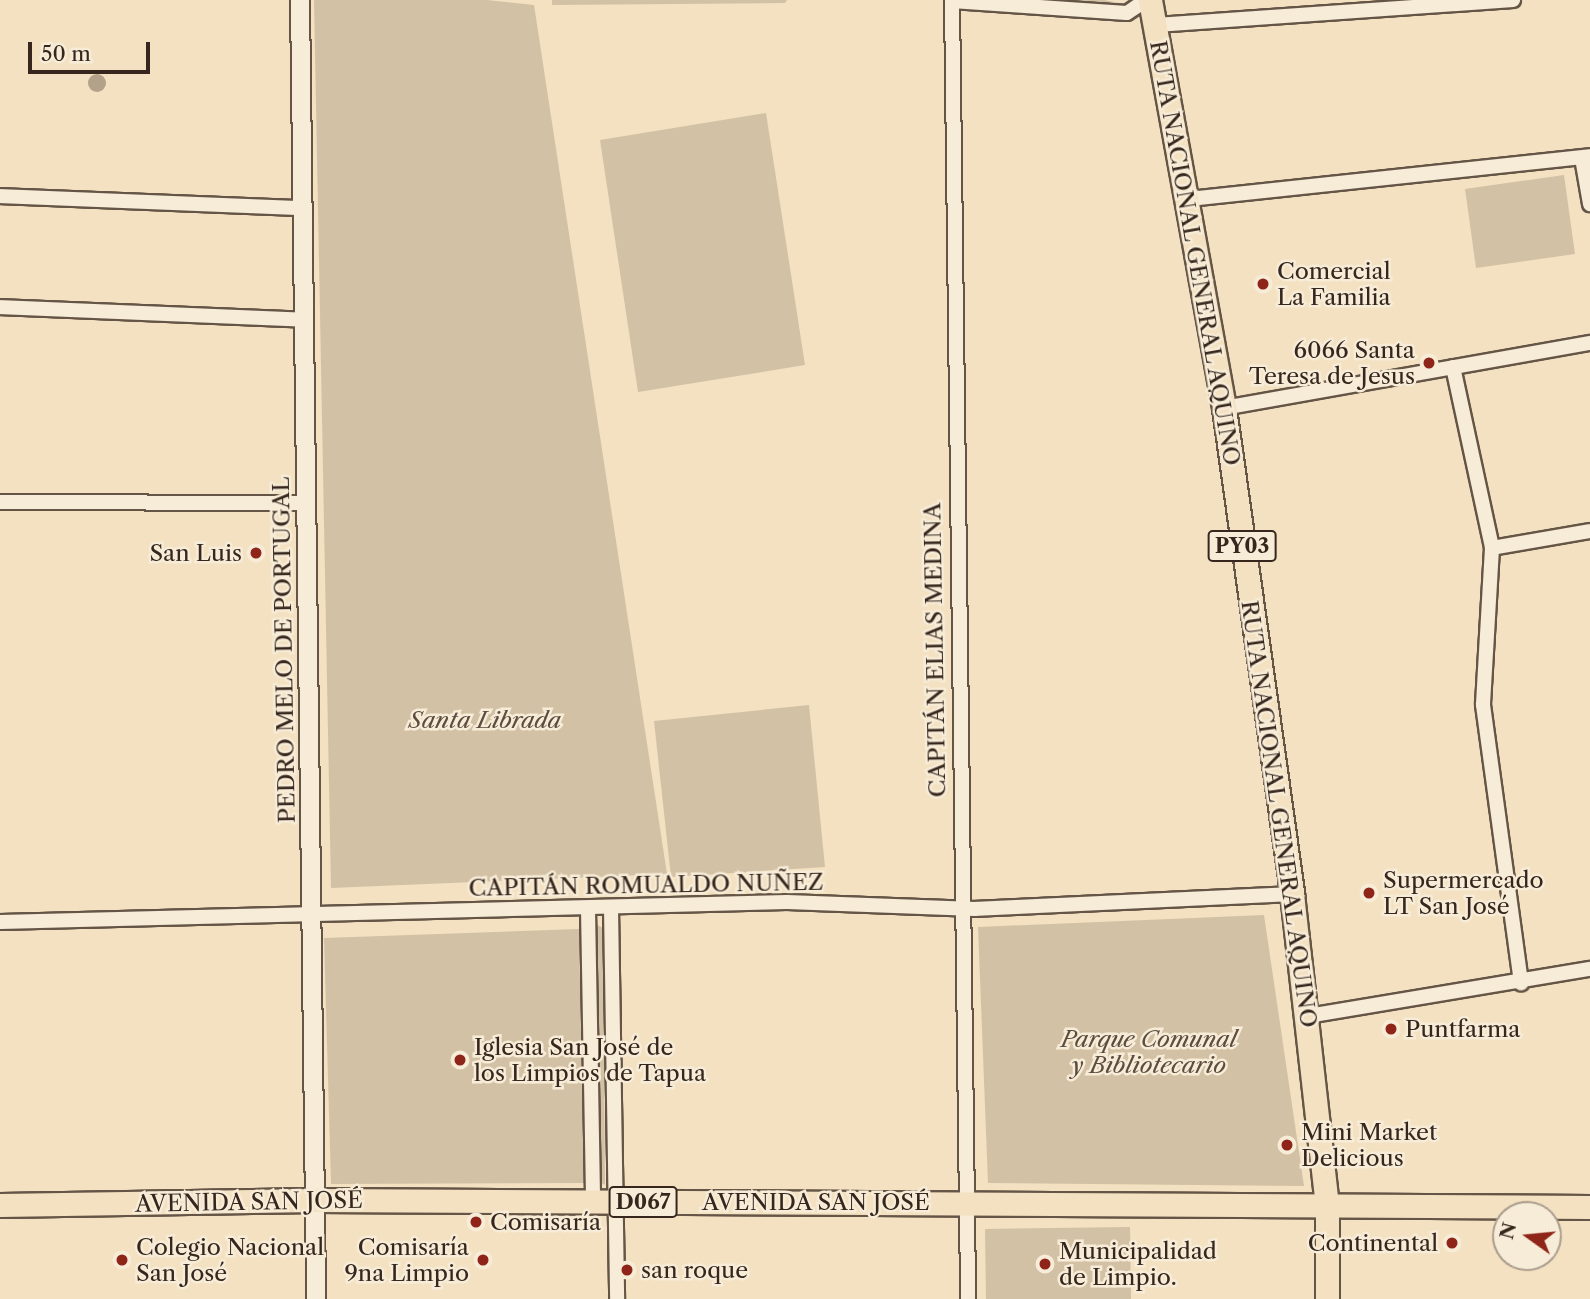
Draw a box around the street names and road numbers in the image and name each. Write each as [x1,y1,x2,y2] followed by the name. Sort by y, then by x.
[1144,37,1246,469] street label: RUTA NACIONAL GENERAL AQUINO
[267,477,301,823] street label: PEDRO MELO DE PORTUGAL
[919,502,951,798] street label: CAPITÁN ELIAS MEDINA
[1207,528,1277,564] road number: PY03
[1235,597,1323,1031] street label: RUTA NACIONAL GENERAL AQUINO
[468,868,824,902] street label: CAPITÁN ROMUALDO NUÑEZ
[608,1184,678,1220] road number: D067
[134,1186,364,1218] street label: AVENIDA SAN JOSÉ
[702,1188,930,1216] street label: AVENIDA SAN JOSÉ

